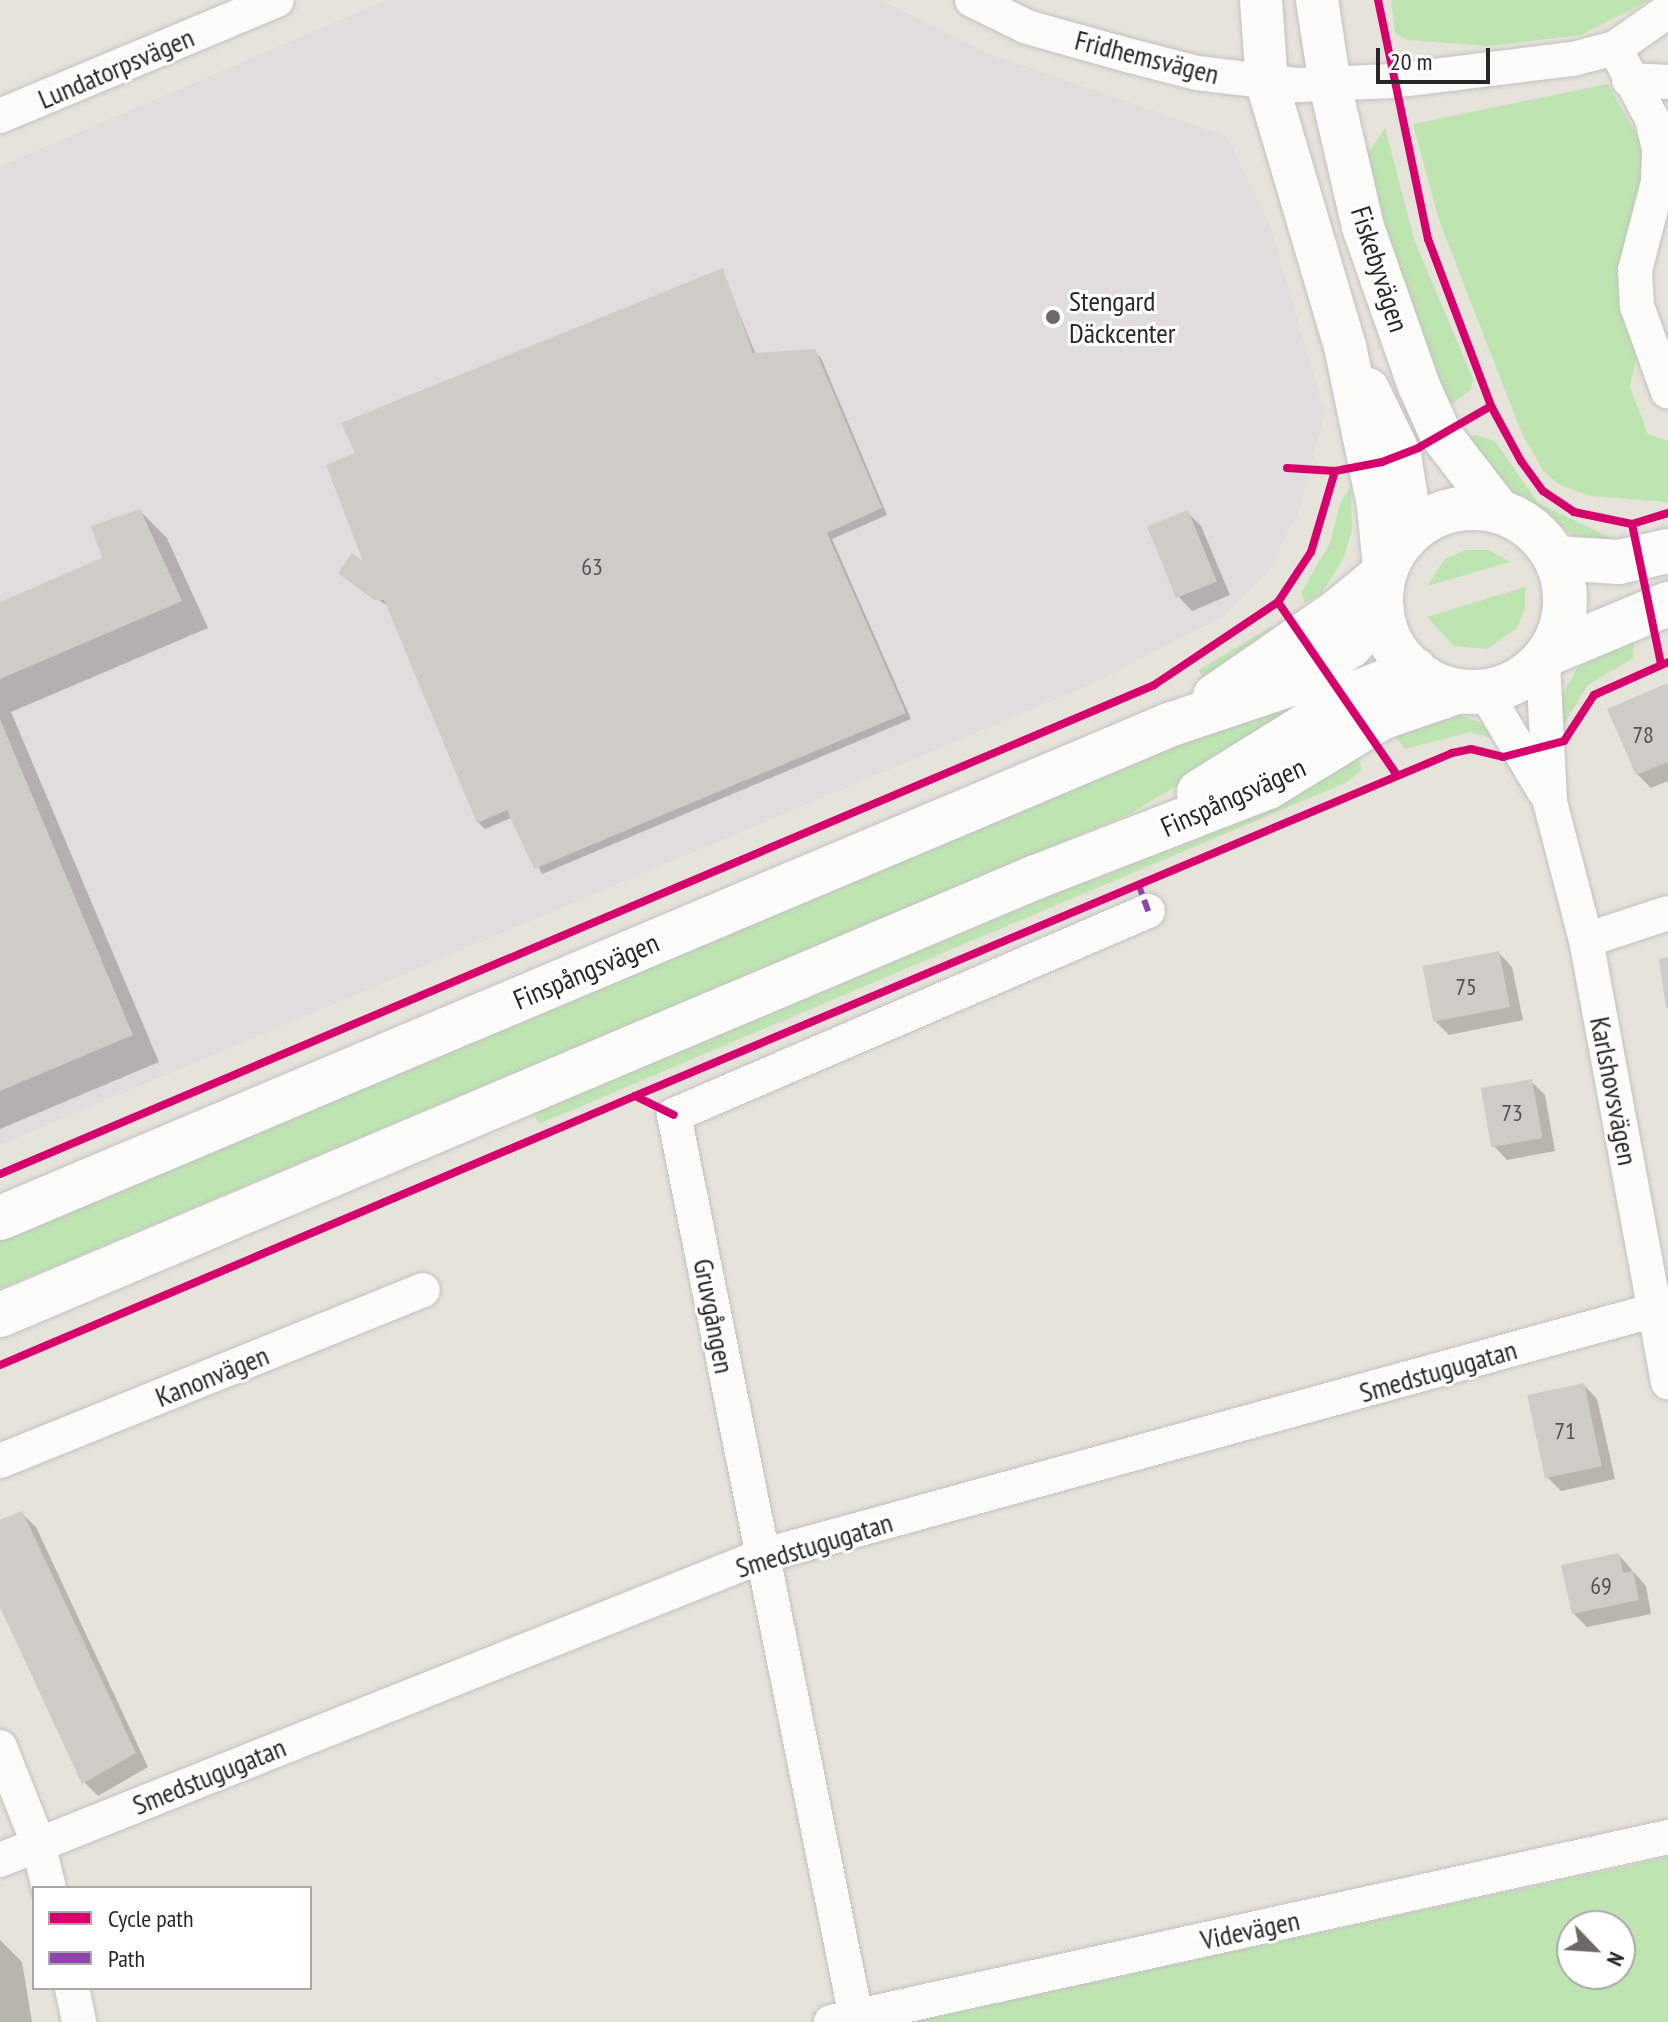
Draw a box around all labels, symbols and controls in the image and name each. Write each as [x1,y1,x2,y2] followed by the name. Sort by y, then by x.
[33,20,199,116] street label: Lundatorpsvägen
[1072,23,1222,91] street label: Fridhemsvägen
[1380,32,1494,82] scale bar
[1390,46,1432,77] text: 20 m
[1344,202,1416,336] street label: Fiskebyvägen
[1069,284,1176,350] place label: Stengard Däckcenter
[1044,308,1062,326] marker: Stengard Däckcenter
[581,553,603,581] house number: 63
[1632,721,1654,749] house number: 78
[1156,750,1310,844] street label: Finspångsvägen
[508,925,664,1017] street label: Finspångsvägen
[1455,973,1477,1001] house number: 75
[1583,1014,1645,1168] street label: Karlshovsvägen
[1501,1099,1523,1127] house number: 73
[686,1256,742,1376] street label: Gruvgången
[1356,1333,1520,1409] street label: Smedstugugatan
[150,1338,274,1414] street label: Kanonvägen
[1554,1417,1576,1445] house number: 71
[732,1505,896,1585] street label: Smedstugugatan
[1590,1572,1612,1600] house number: 69
[128,1730,290,1822] street label: Smedstugugatan
[32,1886,312,1990] legend
[108,1903,194,1934] text: Cycle path
[1197,1903,1303,1957] street label: Videvägen
[1556,1910,1636,1990] north arrow
[108,1943,145,1974] text: Path
[1601,1948,1631,1971] text: N

